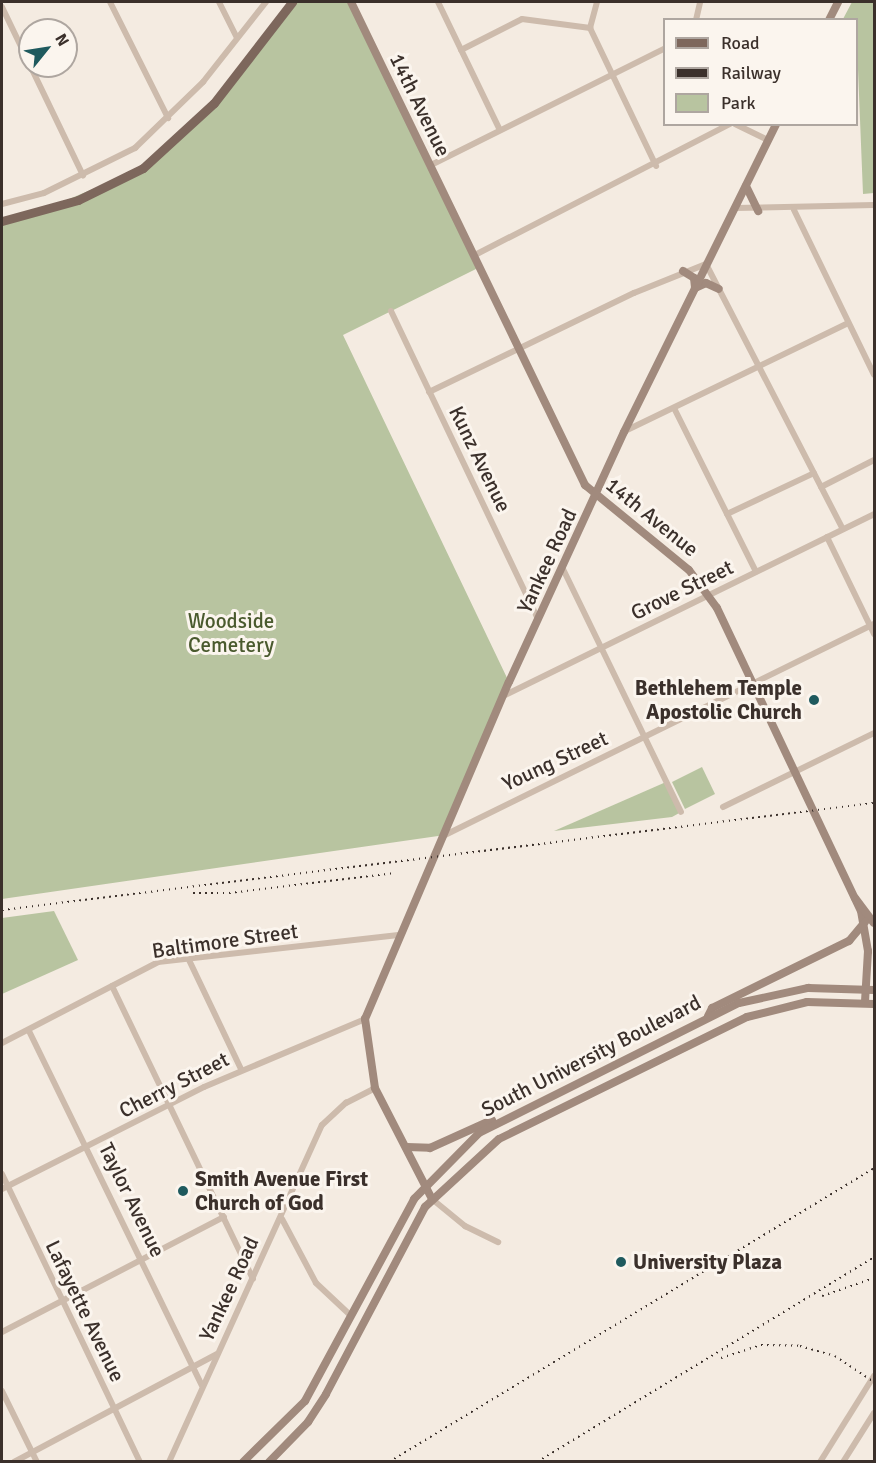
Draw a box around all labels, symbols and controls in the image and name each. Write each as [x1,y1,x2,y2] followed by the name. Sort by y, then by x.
[18,18,78,78] north arrow
[663,18,858,126] legend
[50,30,73,50] text: N
[721,32,760,54] text: Road
[384,49,456,161] street label: 14th Avenue
[721,62,781,84] text: Railway
[721,92,756,114] text: Park
[444,402,516,516] street label: Kunz Avenue
[601,472,703,562] street label: 14th Avenue
[512,505,582,617] street label: Yankee Road
[627,554,737,626] street label: Grove Street
[188,608,274,658] park label: Woodside Cemetery
[635,675,802,725] place label: Bethlehem Temple Apostolic Church
[807,693,821,707] marker: Bethlehem Temple Apostolic Church
[498,726,612,796] street label: Young Street
[150,918,300,964] street label: Baltimore Street
[477,990,705,1122] street label: South University Boulevard
[115,1047,233,1123] street label: Cherry Street
[94,1139,170,1261] street label: Taylor Avenue
[195,1166,368,1216] place label: Smith Avenue First Church of God
[176,1184,190,1198] marker: Smith Avenue First Church of God
[194,1233,264,1345] street label: Yankee Road
[40,1236,130,1386] street label: Lafayette Avenue
[633,1249,782,1275] place label: University Plaza
[614,1255,628,1269] marker: University Plaza

